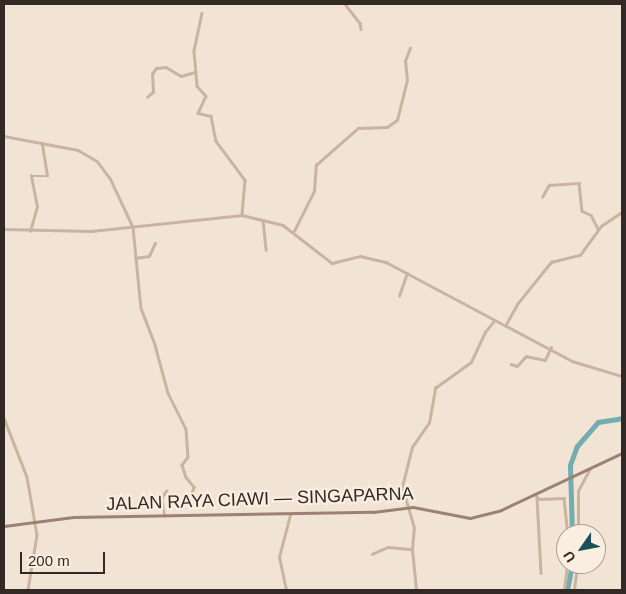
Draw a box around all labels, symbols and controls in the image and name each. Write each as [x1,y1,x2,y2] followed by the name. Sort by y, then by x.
[106,483,414,515] street label: JALAN RAYA CIAWI — SINGAPARNA
[556,524,606,574] north arrow
[22,542,108,574] scale bar
[560,548,579,565] text: U
[28,552,70,569] text: 200 m

